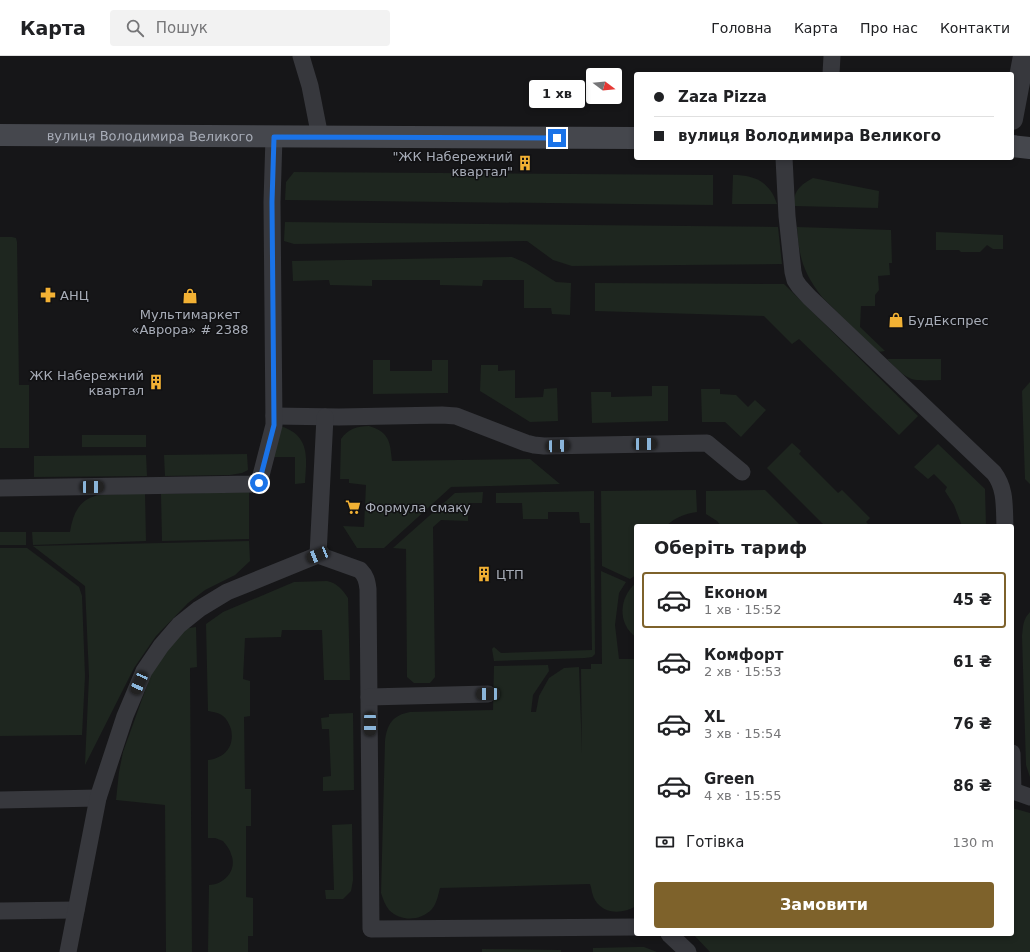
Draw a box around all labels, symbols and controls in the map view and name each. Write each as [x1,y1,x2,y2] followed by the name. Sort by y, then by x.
[110,10,390,46] search box
[20,17,86,39] text: Карта
[124,17,146,39] icon: search
[156,19,208,37] text: Пошук
[711,20,772,36] text: Головна
[794,20,838,36] text: Карта
[860,20,918,36] text: Про нас
[940,20,1010,36] text: Контакти
[586,68,622,104] north arrow
[586,68,622,104] map controls
[529,80,585,108] callout: 1 хв
[542,86,572,101] text: 1 хв
[678,88,767,106] text: Zaza Pizza
[678,127,941,145] text: вулиця Володимира Великого
[47,128,253,144] street label: вулиця Володимира Великого
[548,129,566,147] route end
[393,149,513,179] place label: "ЖК Набережний квартал"
[516,154,534,172] building icon: "ЖК Набережний квартал"
[39,286,57,304] pharmacy icon: АНЦ
[181,287,199,305] shop icon: Мультимаркет «Аврора» # 2388
[60,288,89,303] place label: АНЦ
[131,307,249,337] place label: Мультимаркет «Аврора» # 2388
[887,311,905,329] shop icon: БудЕкспрес
[908,313,989,328] place label: БудЕкспрес
[30,368,144,398] place label: ЖК Набережний квартал
[147,373,165,391] building icon: ЖК Набережний квартал
[633,438,657,450] car
[546,440,570,452] car
[250,474,268,492] route start
[80,481,104,493] car
[344,498,362,516] supermarket icon: Формула смаку
[365,500,471,515] place label: Формула смаку
[654,537,807,558] text: Оберіть тариф
[305,545,331,565] car
[475,565,493,583] building icon: ЦТП
[496,567,524,582] place label: ЦТП
[656,582,692,618] icon: car
[704,584,768,602] text: Економ
[953,591,992,609] text: 45 ₴
[704,602,782,617] text: 1 хв · 15:52
[656,644,692,680] icon: car
[704,646,783,664] text: Комфорт
[953,653,992,671] text: 61 ₴
[704,664,782,679] text: 2 хв · 15:53
[129,670,149,696] car
[476,688,500,700] car
[656,706,692,742] icon: car
[704,708,725,726] text: XL
[364,712,376,736] car
[953,715,992,733] text: 76 ₴
[704,726,782,741] text: 3 хв · 15:54
[656,768,692,804] icon: car
[704,770,755,788] text: Green
[953,777,992,795] text: 86 ₴
[704,788,782,803] text: 4 хв · 15:55
[654,831,676,853] icon: cash
[686,833,744,851] text: Готівка
[952,835,994,850] text: 130 m
[654,882,994,928] button: Замовити

